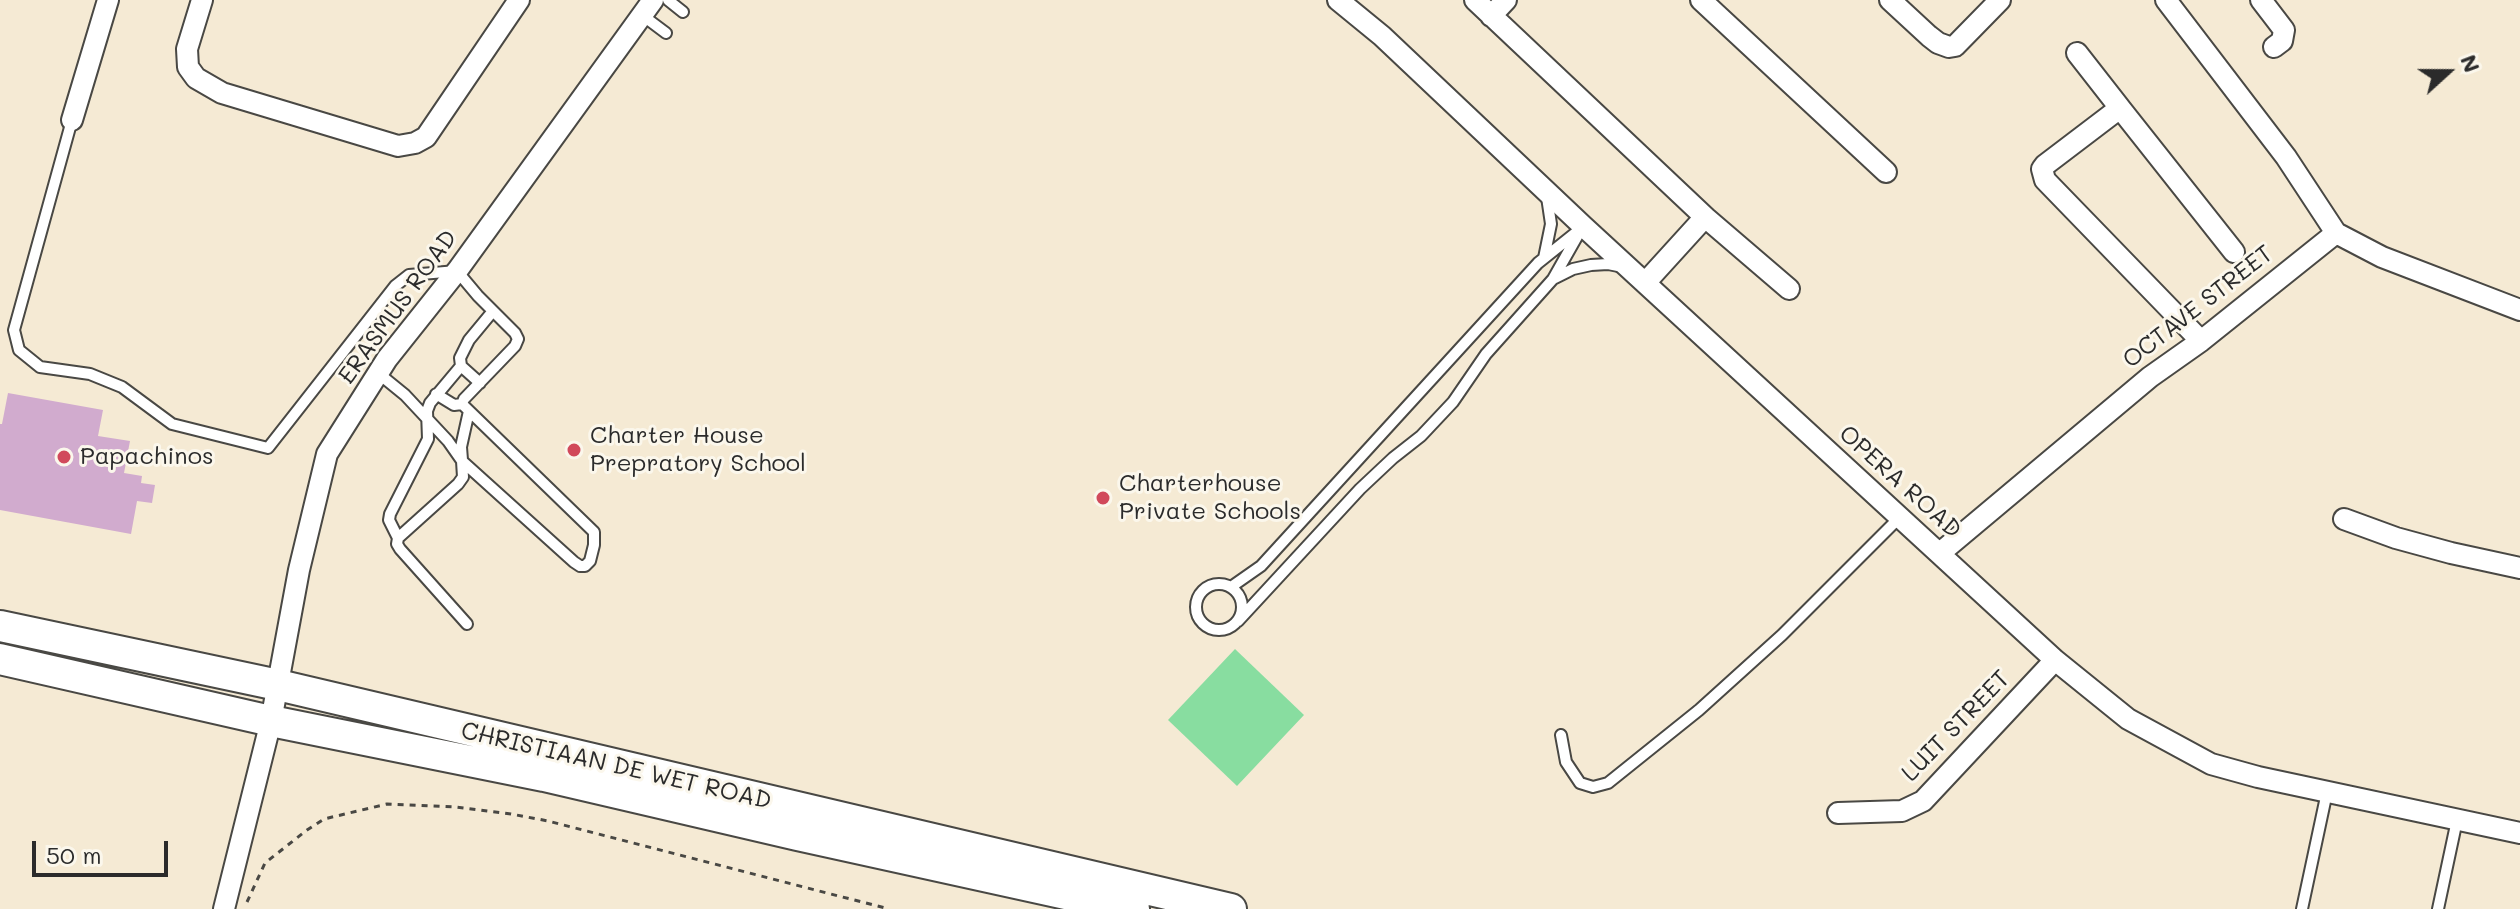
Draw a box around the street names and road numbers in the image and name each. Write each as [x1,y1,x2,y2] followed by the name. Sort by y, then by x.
[333,224,463,390] street label: ERASMUS ROAD
[2117,239,2279,375] street label: OCTAVE STREET
[1833,420,1967,544] street label: OPERA ROAD
[1896,664,2016,788] street label: LUIT STREET
[458,716,774,816] street label: CHRISTIAAN DE WET ROAD

